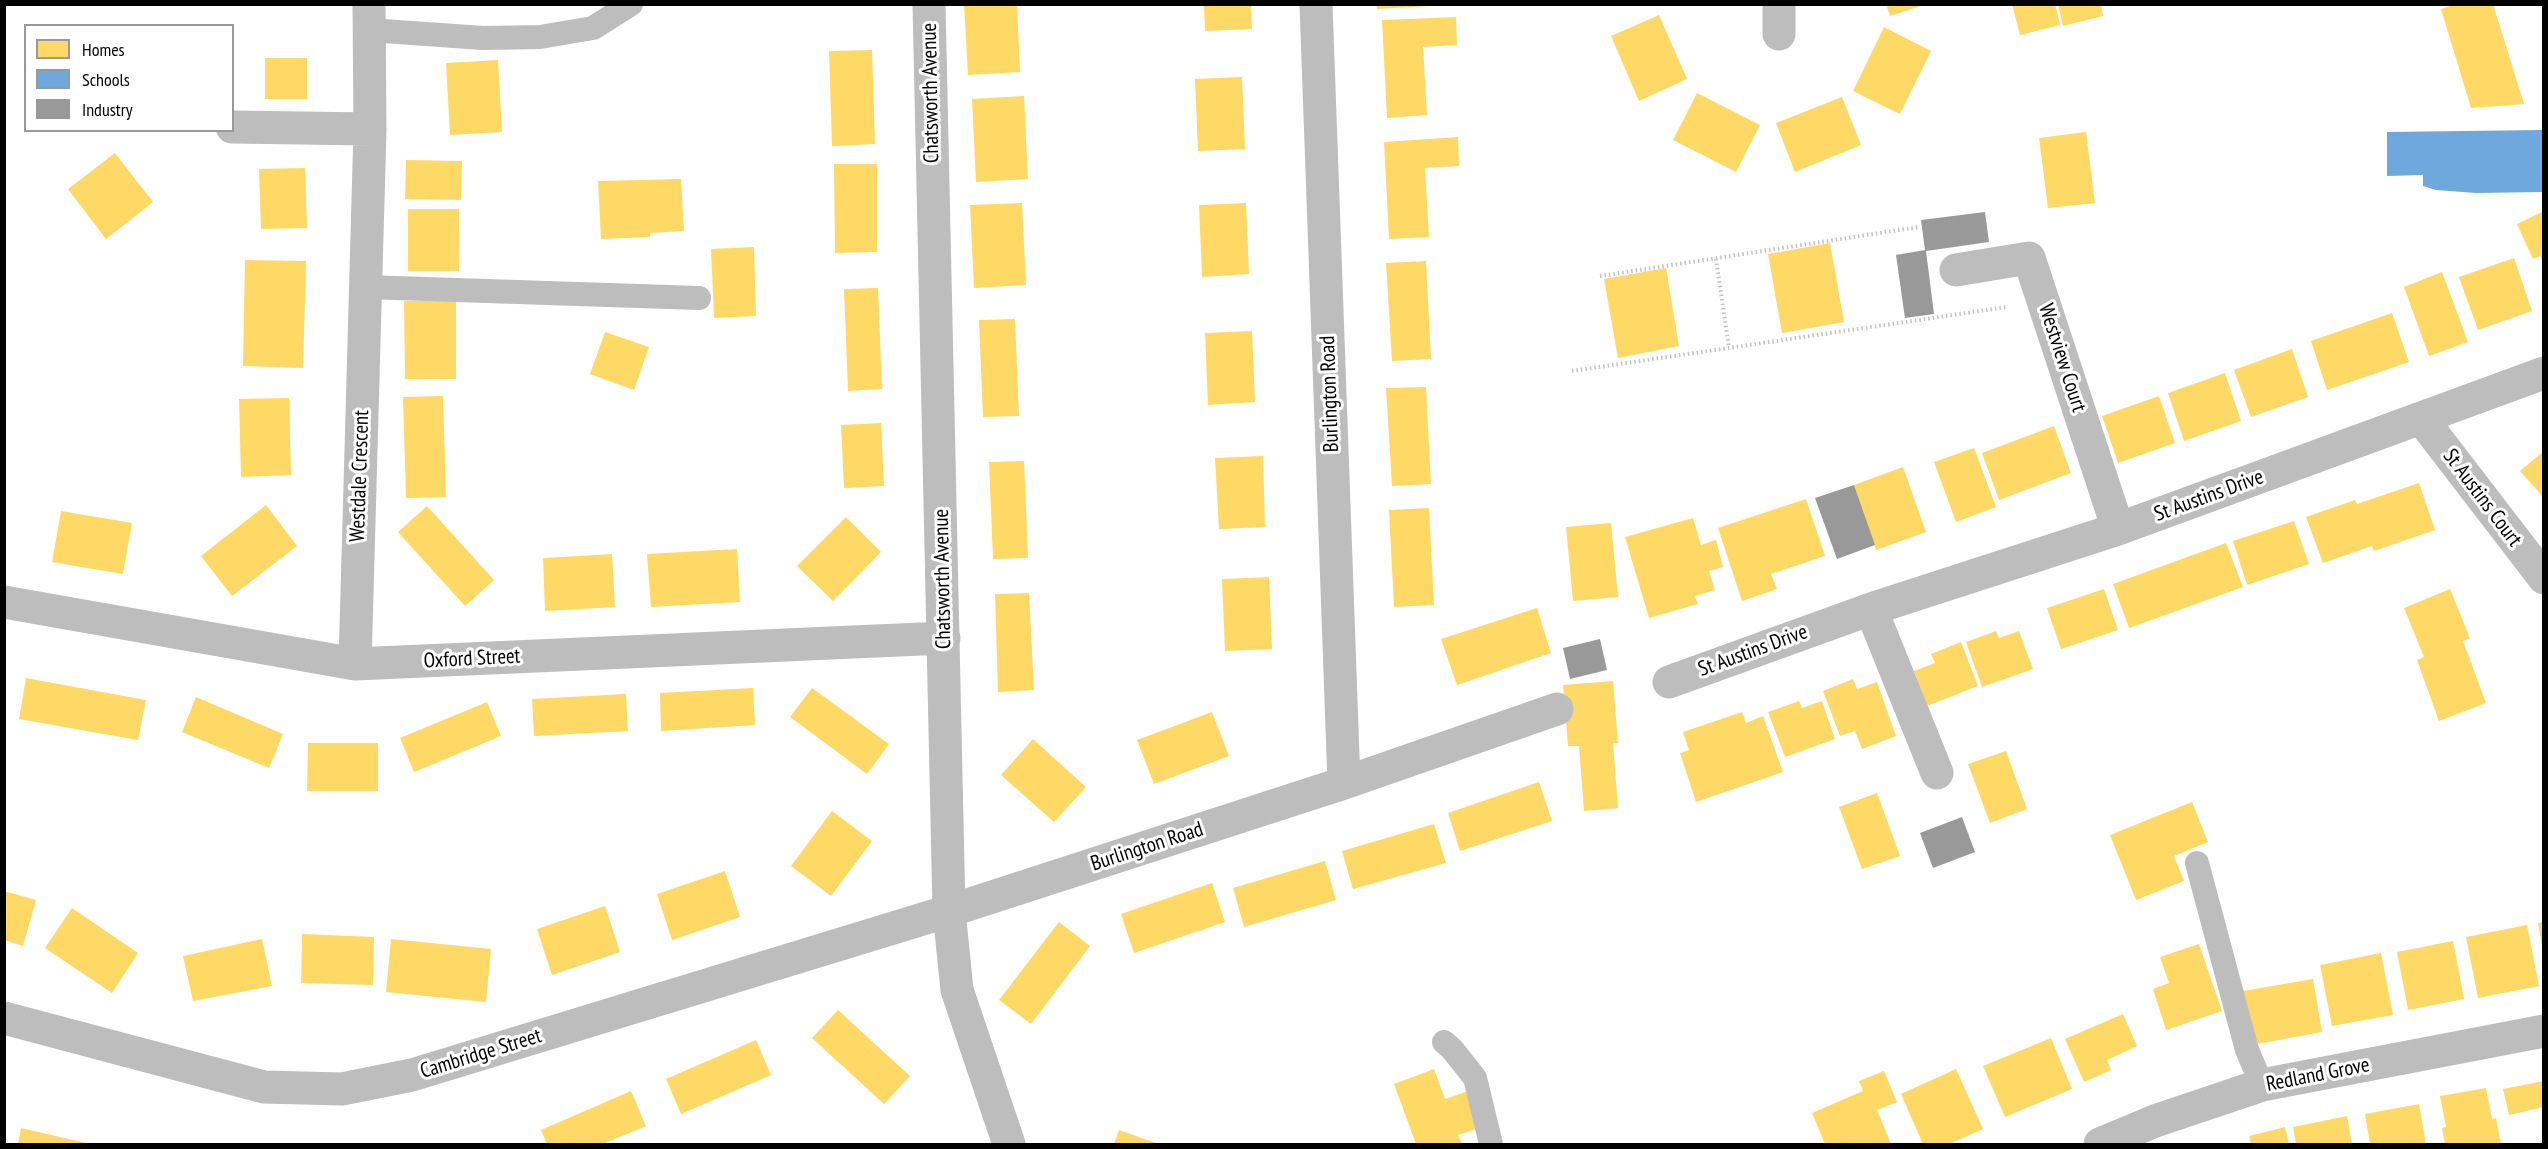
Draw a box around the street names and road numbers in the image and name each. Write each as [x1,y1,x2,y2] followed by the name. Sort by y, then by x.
[917,23,945,163] street label: Chatsworth Avenue
[2033,301,2091,415] street label: Westview Court
[1315,335,1345,453] street label: Burlington Road
[345,410,375,542] street label: Westdale Crescent
[2437,444,2527,552] street label: St Austins Court
[2151,465,2267,527] street label: St Austins Drive
[929,509,957,649] street label: Chatsworth Avenue
[1695,620,1811,682] street label: St Austins Drive
[423,644,521,674] street label: Oxford Street
[1088,817,1206,877] street label: Burlington Road
[417,1024,545,1084] street label: Cambridge Street
[2264,1053,2372,1097] street label: Redland Grove

